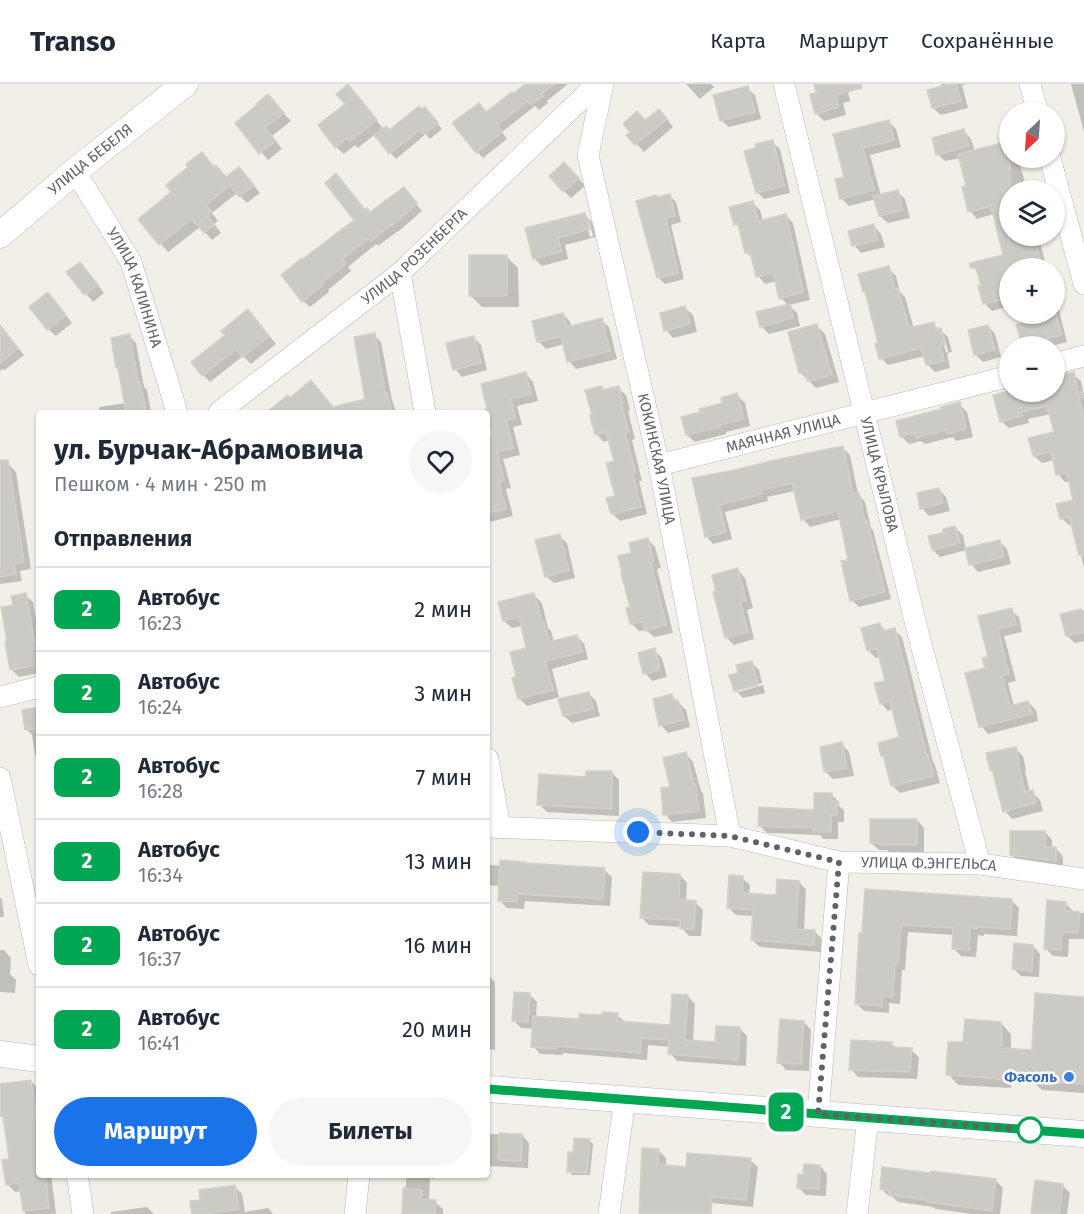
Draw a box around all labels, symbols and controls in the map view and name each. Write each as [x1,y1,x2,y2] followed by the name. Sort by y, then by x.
[30,25,116,58] text: Transo
[710,28,766,54] text: Карта
[799,28,888,54] text: Маршрут
[921,28,1054,54] text: Сохранённые
[999,102,1065,168] north arrow
[999,102,1065,402] map controls
[45,120,136,199] street label: УЛИЦА БЕБЕЛЯ
[999,180,1065,246] button: layers
[358,204,471,308] street label: УЛИЦА РОЗЕНБЕРГА
[103,224,166,350] street label: УЛИЦА КАЛИНИНА
[999,258,1065,324] button: +
[999,336,1065,402] button: −
[634,391,679,526] street label: КОКИНСКАЯ УЛИЦА
[724,410,842,457] street label: МАЯЧНАЯ УЛИЦА
[857,415,902,535] street label: УЛИЦА КРЫЛОВА
[409,430,472,493] button: heart
[54,433,364,466] text: ул. Бурчак-Абрамовича
[54,472,267,496] text: Пешком · 4 мин · 250 m
[54,525,192,552] text: Отправления
[138,584,220,611] text: Автобус
[82,596,92,622] text: 2
[414,596,472,623] text: 2 мин
[138,611,182,635] text: 16:23
[138,668,220,695] text: Автобус
[82,680,92,706] text: 2
[414,680,472,707] text: 3 мин
[138,695,182,719] text: 16:24
[138,752,220,779] text: Автобус
[82,764,92,790] text: 2
[415,764,472,791] text: 7 мин
[138,779,183,803] text: 16:28
[623,817,653,847] your location
[138,836,220,863] text: Автобус
[82,848,92,874] text: 2
[405,848,472,875] text: 13 мин
[861,853,998,875] street label: УЛИЦА Ф.ЭНГЕЛЬСА
[138,863,183,887] text: 16:34
[138,920,220,947] text: Автобус
[82,932,92,958] text: 2
[404,932,472,959] text: 16 мин
[138,947,181,971] text: 16:37
[138,1004,220,1031] text: Автобус
[82,1016,92,1042] text: 2
[402,1016,472,1043] text: 20 мин
[138,1031,180,1055] text: 16:41
[1004,1068,1057,1086] place label: Фасоль
[1062,1070,1076,1084] marker: Фасоль
[766,1092,806,1132] line badge: 2
[54,1097,257,1166] button: Маршрут
[269,1097,472,1166] button: Билеты
[781,1099,791,1125] text: 2
[1017,1117,1043,1143] unlabelled marker

